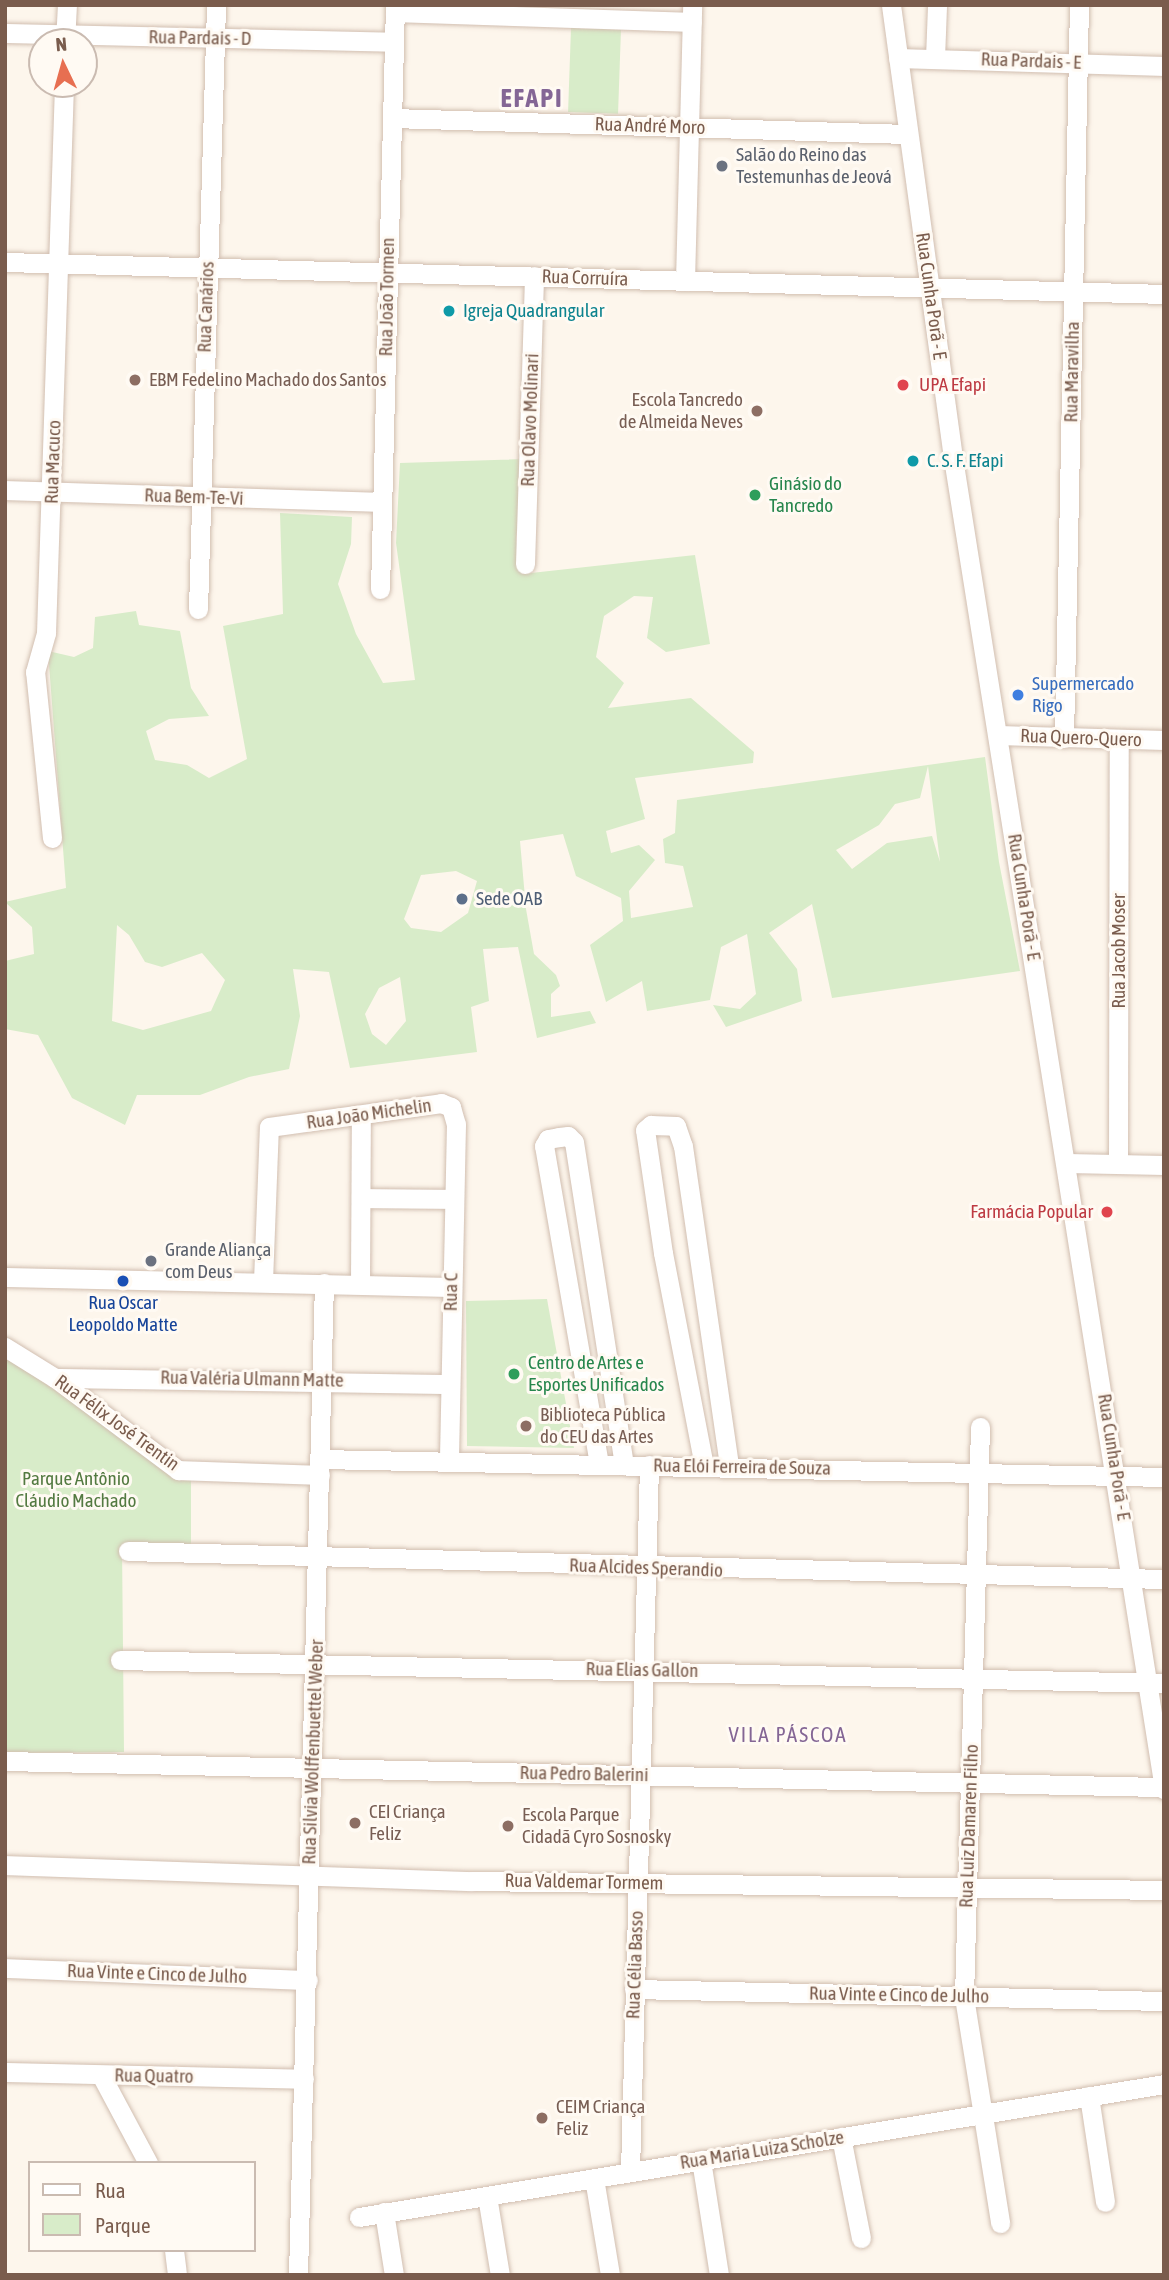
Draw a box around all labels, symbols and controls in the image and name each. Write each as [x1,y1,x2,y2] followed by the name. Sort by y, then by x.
[148,26,252,50] street label: Rua Pardais - D
[28,28,98,98] north arrow
[55,33,68,56] text: N
[980,48,1082,74] street label: Rua Pardais - E
[501,83,563,115] district label: EFAPI
[594,113,706,139] street label: Rua André Moro
[736,144,892,188] place label: Salão do Reino das Testemunhas de Jeová
[714,158,730,174] marker: Salão do Reino das Testemunhas de Jeová
[911,231,951,361] street label: Rua Cunha Porã - E
[375,237,399,357] street label: Rua João Tormen
[193,261,219,353] street label: Rua Canários
[541,265,629,291] street label: Rua Corruíra
[463,300,604,322] place label: Igreja Quadrangular
[441,303,457,319] marker: Igreja Quadrangular
[1060,321,1084,423] street label: Rua Maravilha
[516,353,544,487] street label: Rua Olavo Molinari
[149,369,386,391] place label: EBM Fedelino Machado dos Santos
[127,372,143,388] marker: EBM Fedelino Machado dos Santos
[919,374,986,396] place label: UPA Efapi
[893,375,913,395] marker: UPA Efapi
[619,389,743,433] place label: Escola Tancredo de Almeida Neves
[749,403,765,419] marker: Escola Tancredo de Almeida Neves
[40,420,66,504] street label: Rua Macuco
[927,450,1004,472] place label: C. S. F. Efapi
[905,453,921,469] marker: C. S. F. Efapi
[769,473,842,517] place label: Ginásio do Tancredo
[144,484,244,510] street label: Rua Bem-Te-Vi
[747,487,763,503] marker: Ginásio do Tancredo
[1032,673,1134,717] place label: Supermercado Rigo
[1010,687,1026,703] marker: Supermercado Rigo
[1020,724,1142,752] street label: Rua Quero-Quero
[1003,832,1045,962] street label: Rua Cunha Porã - E
[476,888,542,910] place label: Sede OAB
[454,891,470,907] marker: Sede OAB
[1108,893,1130,1009] street label: Rua Jacob Moser
[305,1094,433,1134] street label: Rua João Michelin
[970,1201,1093,1223] place label: Farmácia Popular
[1099,1204,1115,1220] marker: Farmácia Popular
[165,1239,271,1283] place label: Grande Aliança com Deus
[143,1253,159,1269] marker: Grande Aliança com Deus
[439,1272,463,1312] street label: Rua C
[115,1273,131,1289] marker: Rua Oscar Leopoldo Matte
[68,1292,178,1336] place label: Rua Oscar Leopoldo Matte
[528,1352,664,1396] place label: Centro de Artes e Esportes Unificados
[160,1366,344,1392] street label: Rua Valéria Ulmann Matte
[506,1366,522,1382] marker: Centro de Artes e Esportes Unificados
[50,1370,184,1476] street label: Rua Félix José Trentin
[1093,1392,1135,1522] street label: Rua Cunha Porã - E
[540,1404,666,1448] place label: Biblioteca Pública do CEU das Artes
[518,1418,534,1434] marker: Biblioteca Pública do CEU das Artes
[653,1454,831,1480] street label: Rua Elói Ferreira de Souza
[15,1468,137,1512] park label: Parque Antônio Cláudio Machado
[569,1554,723,1582] street label: Rua Alcides Sperandio
[298,1639,328,1865] street label: Rua Silvia Wolffenbuettel Weber
[585,1658,699,1682] street label: Rua Elias Gallon
[730,1721,846,1747] district label: VILA PÁSCOA
[955,1744,983,1908] street label: Rua Luiz Damaren Filho
[519,1761,649,1787] street label: Rua Pedro Balerini
[369,1801,446,1845] place label: CEI Criança Feliz
[522,1804,671,1848] place label: Escola Parque Cidadã Cyro Sosnosky
[347,1815,363,1831] marker: CEI Criança Feliz
[500,1818,516,1834] marker: Escola Parque Cidadã Cyro Sosnosky
[505,1869,663,1895] street label: Rua Valdemar Tormem
[622,1910,648,2020] street label: Rua Célia Basso
[67,1959,247,1989] street label: Rua Vinte e Cinco de Julho
[809,1982,989,2008] street label: Rua Vinte e Cinco de Julho
[114,2064,194,2088] street label: Rua Quatro
[556,2096,645,2140] place label: CEIM Criança Feliz
[534,2110,550,2126] marker: CEIM Criança Feliz
[678,2126,846,2174] street label: Rua Maria Luiza Scholze
[28,2161,256,2252] legend
[95,2178,125,2202] text: Rua
[95,2213,150,2237] text: Parque

